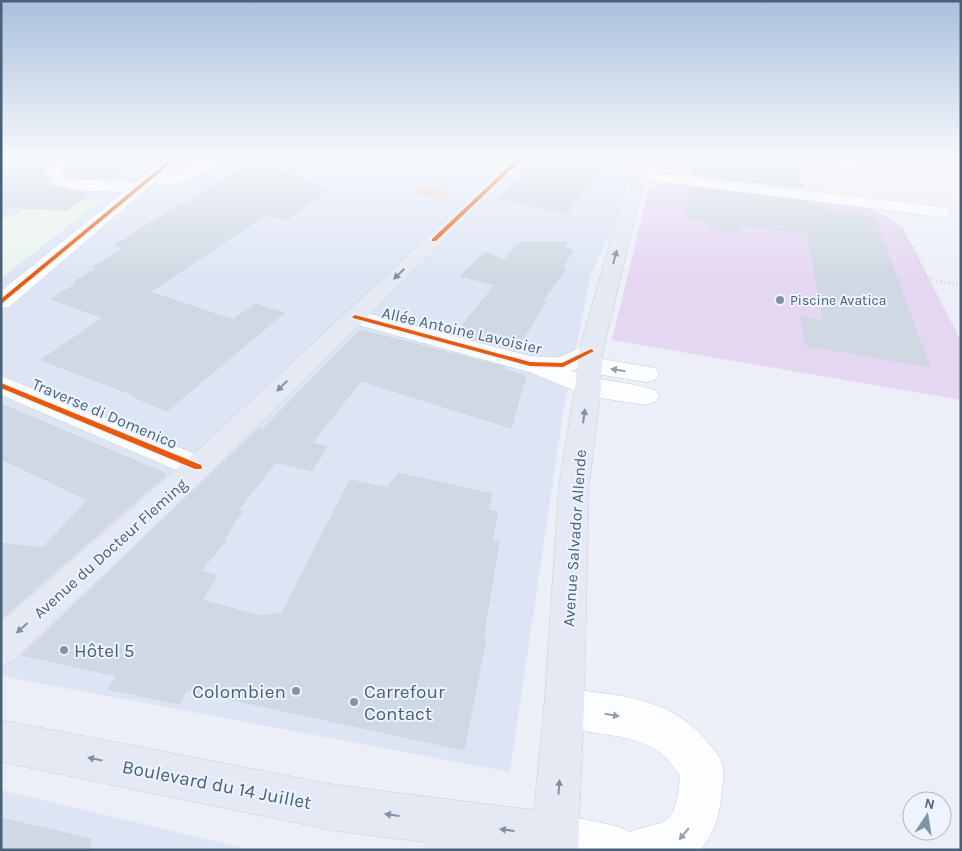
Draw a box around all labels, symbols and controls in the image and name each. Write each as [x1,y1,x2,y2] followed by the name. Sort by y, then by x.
[612,250,620,265] one-way arrow
[393,268,405,280] one-way arrow
[790,292,886,309] place label: Piscine Avatica
[774,294,786,306] marker: Piscine Avatica
[380,303,544,358] street label: Allée Antoine Lavoisier
[610,365,626,373] one-way arrow
[29,374,180,453] street label: Traverse di Domenico
[276,380,288,392] one-way arrow
[580,408,588,424] one-way arrow
[559,449,590,627] street label: Avenue Salvador Allende
[30,474,191,622] street label: Avenue du Docteur Fleming
[16,622,28,634] one-way arrow
[74,640,135,662] place label: Hôtel 5
[58,644,70,656] marker: Hôtel 5
[192,681,286,703] place label: Colombien
[364,681,445,725] place label: Carrefour Contact
[290,685,302,697] marker: Colombien
[348,696,360,708] marker: Carrefour Contact
[604,712,620,720] one-way arrow
[86,755,102,763] one-way arrow
[120,756,313,814] street label: Boulevard du 14 Juillet
[555,779,563,795] one-way arrow
[902,791,952,841] north arrow
[923,794,936,813] text: N
[384,811,400,819] one-way arrow
[498,826,514,834] one-way arrow
[678,827,689,840] one-way arrow

